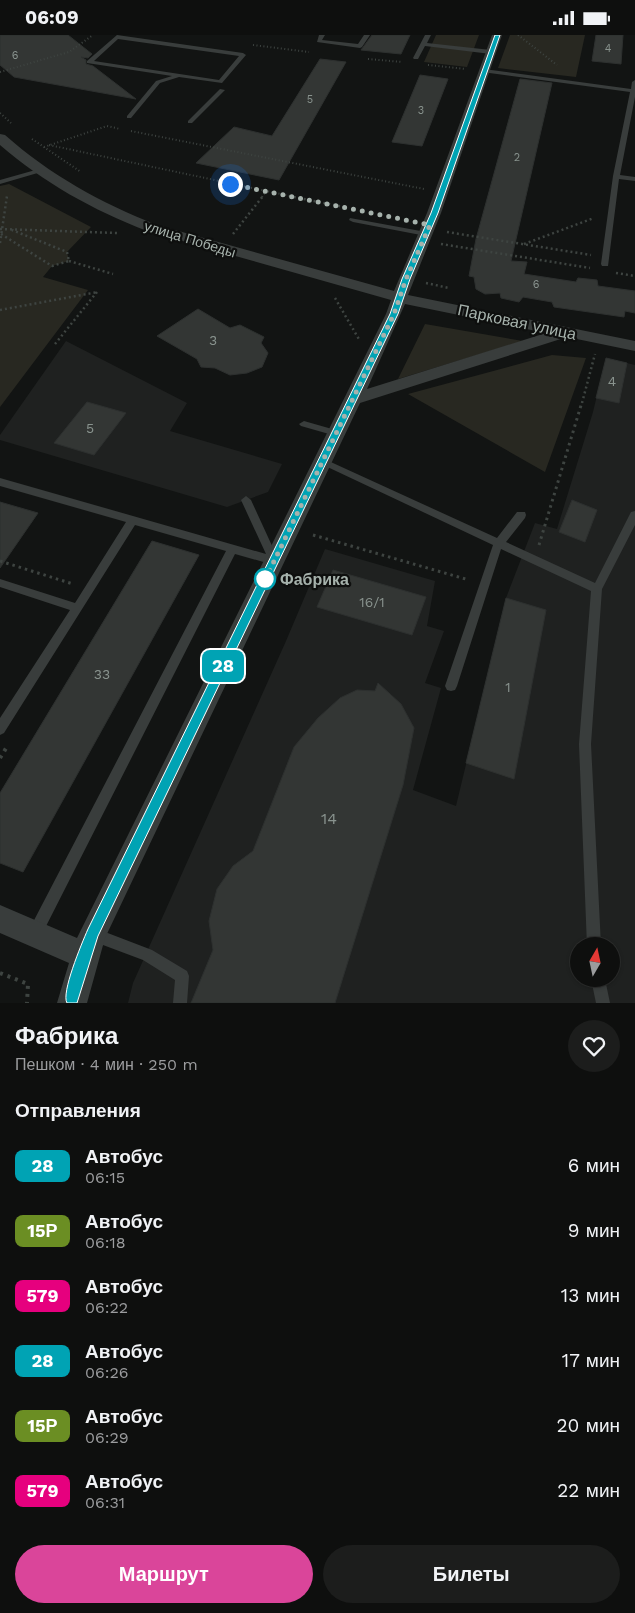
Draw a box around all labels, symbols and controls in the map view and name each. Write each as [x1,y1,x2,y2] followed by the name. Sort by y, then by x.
[25,6,79,29] text: 06:09
[605,42,612,55] house number: 4
[12,49,19,62] house number: 6
[307,93,313,106] house number: 5
[418,104,424,117] house number: 3
[514,151,520,164] house number: 2
[218,172,243,197] your location
[142,218,238,260] street label: улица Победы
[533,278,540,291] house number: 6
[456,300,578,344] street label: Парковая улица
[209,332,217,348] house number: 3
[608,373,616,389] house number: 4
[86,420,94,436] house number: 5
[254,568,276,590] marker: Фабрика
[280,570,349,589] place label: Фабрика
[359,594,385,610] house number: 16/1
[200,650,246,682] line badge: 28
[212,655,234,676] text: 28
[94,666,110,682] house number: 33
[505,679,511,695] house number: 1
[321,809,337,828] house number: 14
[570,937,620,987] north arrow
[570,937,620,987] map controls
[568,1020,620,1072] button: heart
[15,1022,118,1050] text: Фабрика
[15,1055,198,1074] text: Пешком · 4 мин · 250 m
[15,1099,141,1122] text: Отправления
[85,1145,163,1168] text: Автобус
[568,1154,620,1177] text: 6 мин
[31,1155,54,1176] text: 28
[85,1168,125,1187] text: 06:15
[85,1210,163,1233] text: Автобус
[568,1219,620,1242] text: 9 мин
[27,1220,58,1241] text: 15Р
[85,1233,126,1252] text: 06:18
[85,1275,163,1298] text: Автобус
[561,1284,620,1307] text: 13 мин
[27,1285,59,1306] text: 579
[85,1298,128,1317] text: 06:22
[85,1340,163,1363] text: Автобус
[562,1349,620,1372] text: 17 мин
[31,1350,54,1371] text: 28
[85,1363,128,1382] text: 06:26
[85,1405,163,1428] text: Автобус
[556,1414,620,1437] text: 20 мин
[27,1415,58,1436] text: 15Р
[85,1428,129,1447] text: 06:29
[85,1470,163,1493] text: Автобус
[557,1479,620,1502] text: 22 мин
[27,1480,59,1501] text: 579
[85,1493,125,1512] text: 06:31
[15,1545,313,1603] button: Маршрут
[323,1545,620,1603] button: Билеты

